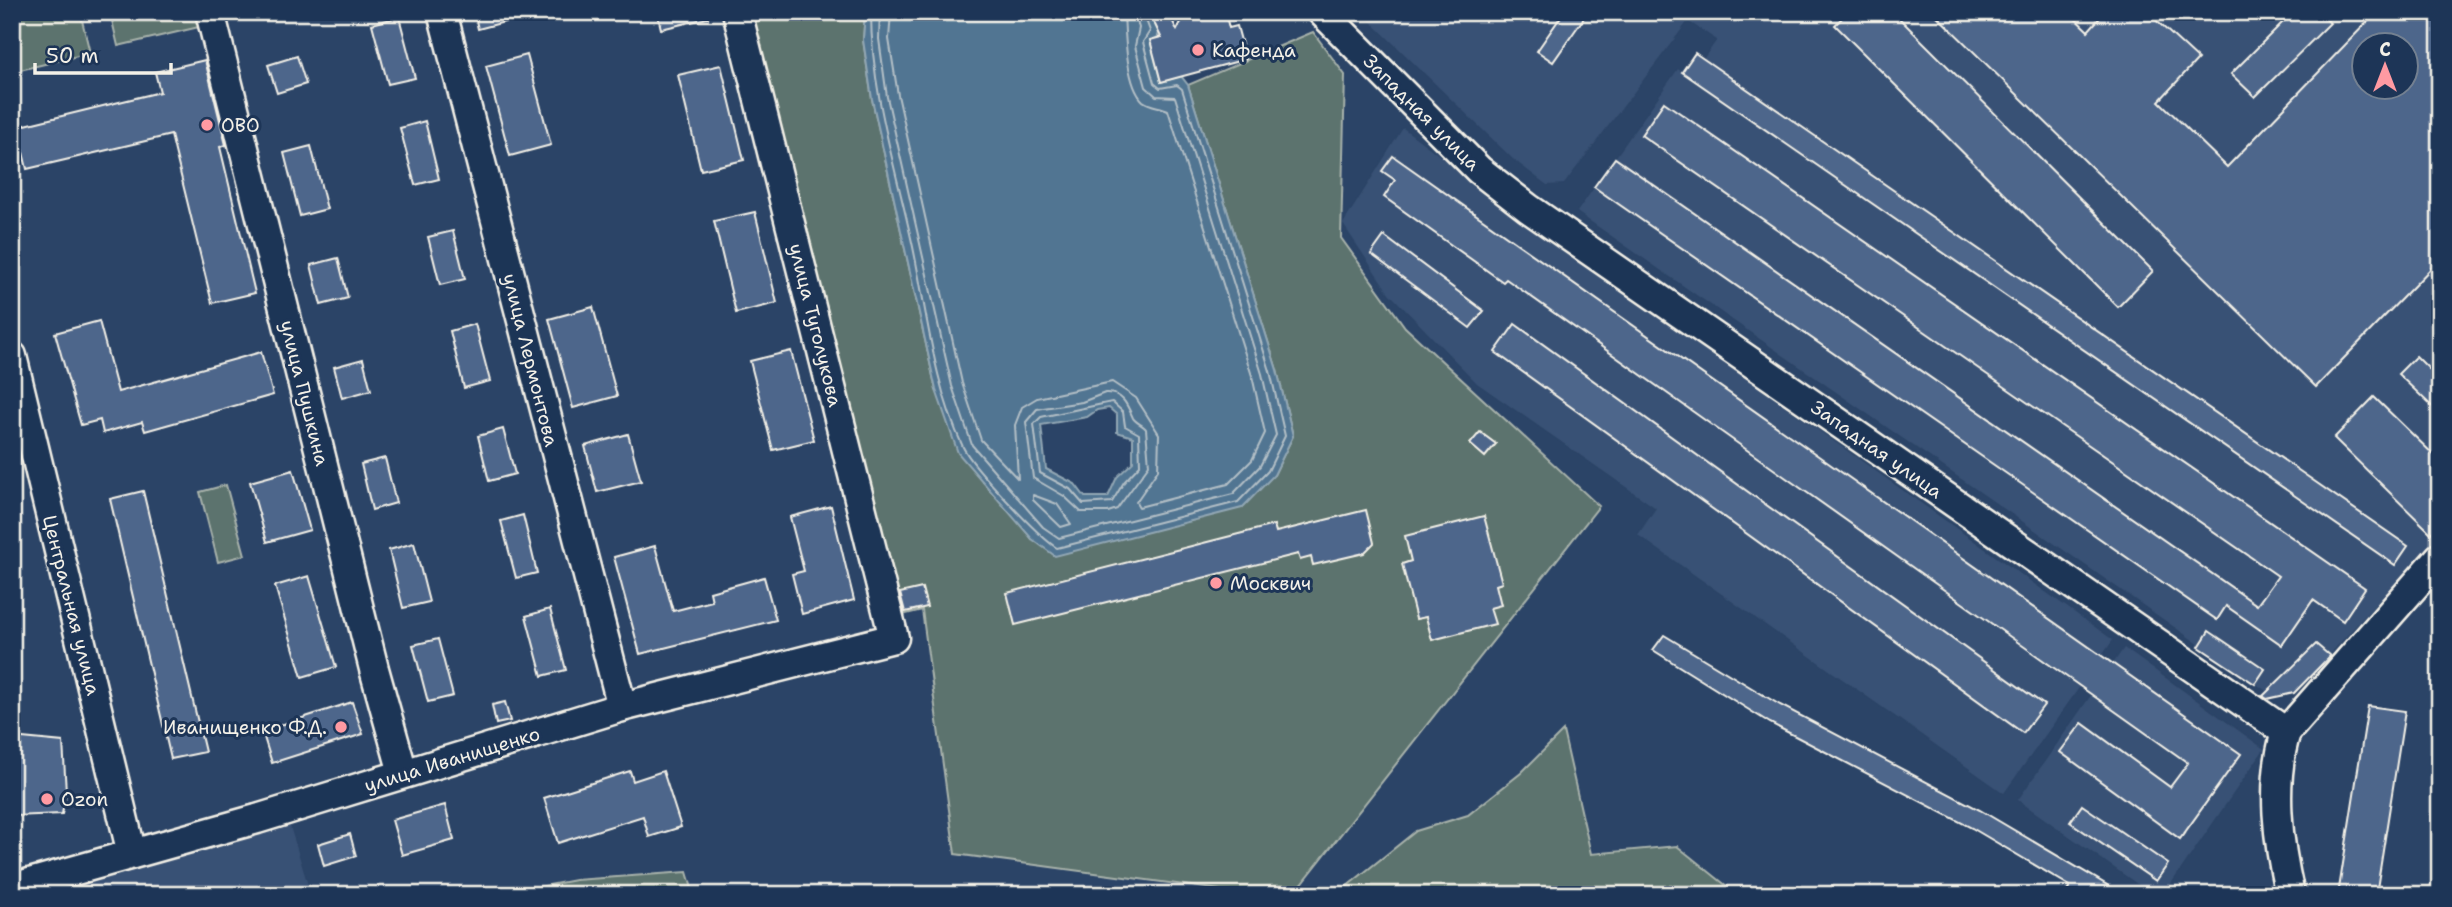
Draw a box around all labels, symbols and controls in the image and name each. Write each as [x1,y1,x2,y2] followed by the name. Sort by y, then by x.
[35,32,172,76] scale bar
[2350,32,2420,102] north arrow
[2379,37,2391,62] text: С
[1212,38,1296,63] place label: Кафенда
[46,42,99,70] text: 50 m
[1190,42,1206,58] marker: Кафенда
[1358,49,1485,176] street label: Западная улица
[221,113,260,138] place label: ОВО
[199,117,215,133] marker: ОВО
[783,241,848,410] street label: улица Туголукова
[497,271,564,449] street label: улица Лермонтова
[274,318,335,469] street label: улица Пушкина
[1806,395,1948,504] street label: Западная улица
[37,512,106,698] street label: Центральная улица
[1230,571,1311,596] place label: Москвич
[1208,575,1224,591] marker: Москвич
[163,715,327,740] place label: Иванищенко Ф.Д.
[333,719,349,735] marker: Иванищенко Ф.Д.
[361,721,543,798] street label: улица Иванищенко
[61,787,108,812] place label: Ozon
[39,791,55,807] marker: Ozon

